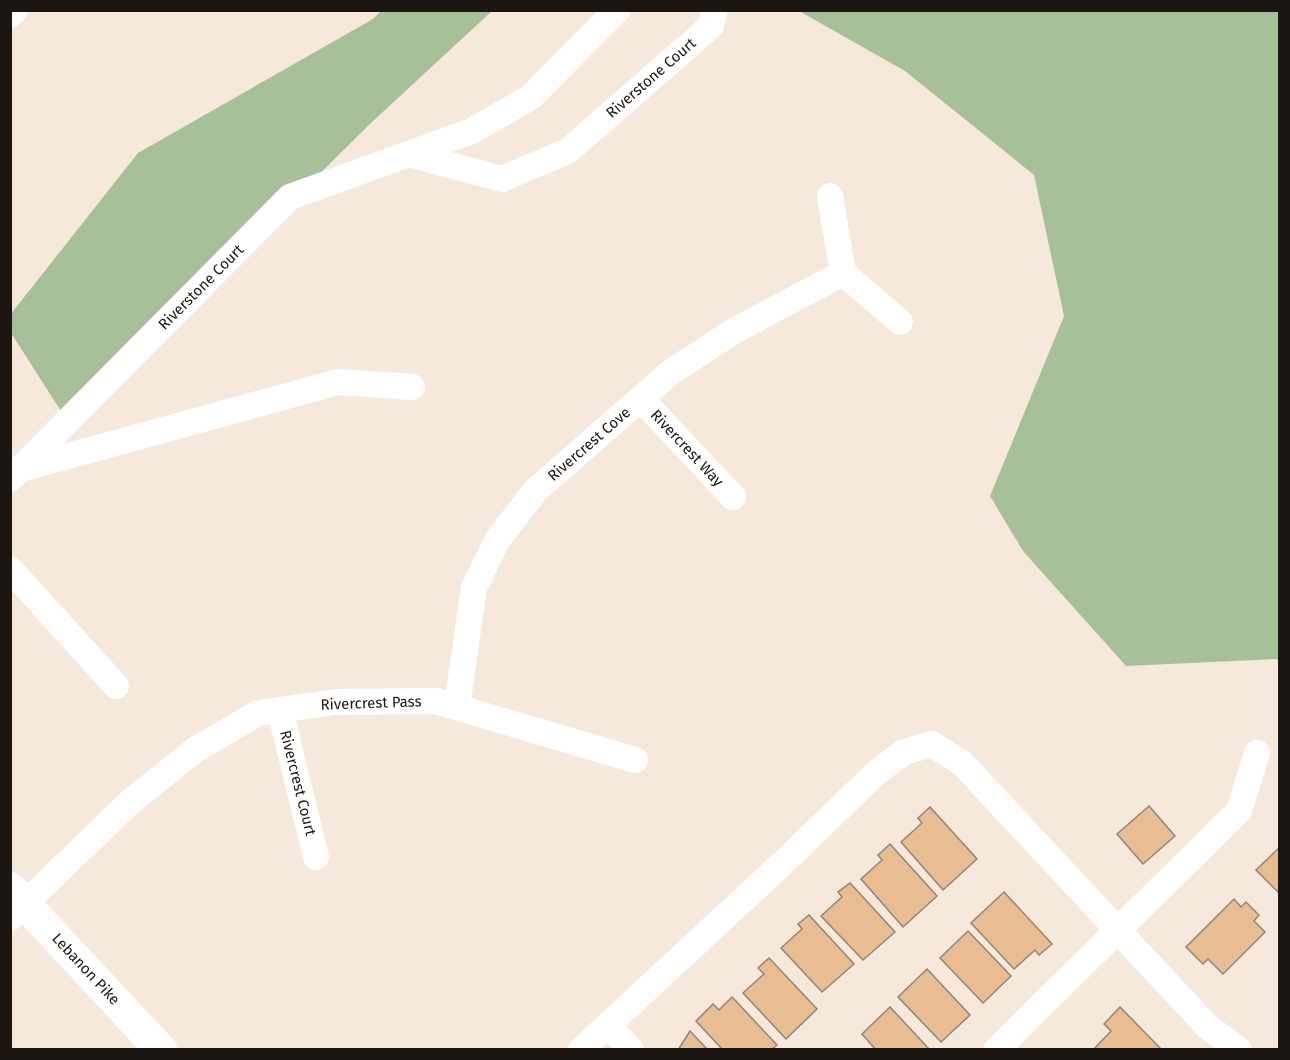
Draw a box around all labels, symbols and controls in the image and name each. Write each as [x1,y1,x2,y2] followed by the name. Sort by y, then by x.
[602,34,700,122] street label: Riverstone Court
[155,240,248,333] street label: Riverstone Court
[544,403,634,485] street label: Rivercrest Cove
[647,406,728,491] street label: Rivercrest Way
[320,692,422,714] street label: Rivercrest Pass
[276,728,320,838] street label: Rivercrest Court
[48,930,124,1008] street label: Lebanon Pike

